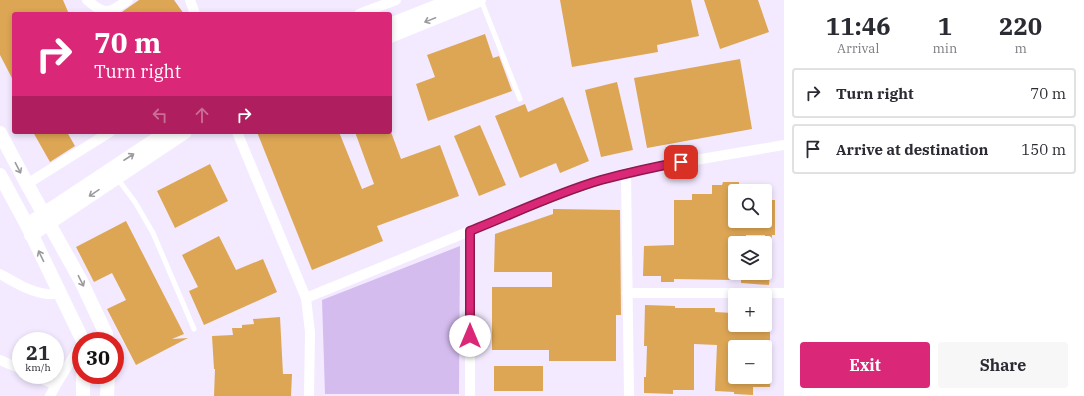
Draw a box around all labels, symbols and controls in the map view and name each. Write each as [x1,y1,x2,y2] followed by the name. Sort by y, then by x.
[826,10,891,42] text: 11:46
[938,10,952,42] text: 1
[999,10,1042,42] text: 220
[425,17,437,24] one-way arrow
[94,24,161,61] text: 70 m
[28,28,80,80] icon: right
[837,40,879,57] text: Arrival
[932,40,957,57] text: min
[1014,40,1027,57] text: m
[94,60,181,83] text: Turn right
[802,82,824,104] icon: right
[836,84,914,103] text: Turn right
[1030,84,1066,103] text: 70 m
[149,104,171,126] icon: left
[191,104,213,126] icon: ahead
[233,104,255,126] icon: right
[802,138,824,160] icon: arrive
[836,140,988,159] text: Arrive at destination
[1021,140,1066,159] text: 150 m
[664,145,698,179] pin
[670,151,692,173] icon: arrive
[123,153,134,161] one-way arrow
[15,162,22,174] one-way arrow
[728,184,772,384] map controls
[728,184,772,228] button: search
[89,189,100,197] one-way arrow
[728,236,772,280] button: layers
[37,250,44,262] one-way arrow
[78,275,85,287] one-way arrow
[728,288,772,332] button: +
[449,315,491,357] position arrow
[72,332,124,384] speed limit sign: 30
[26,339,50,366] text: 21
[728,340,772,384] button: −
[800,342,930,388] button: Exit
[938,342,1068,388] button: Share
[25,361,51,374] text: km/h

